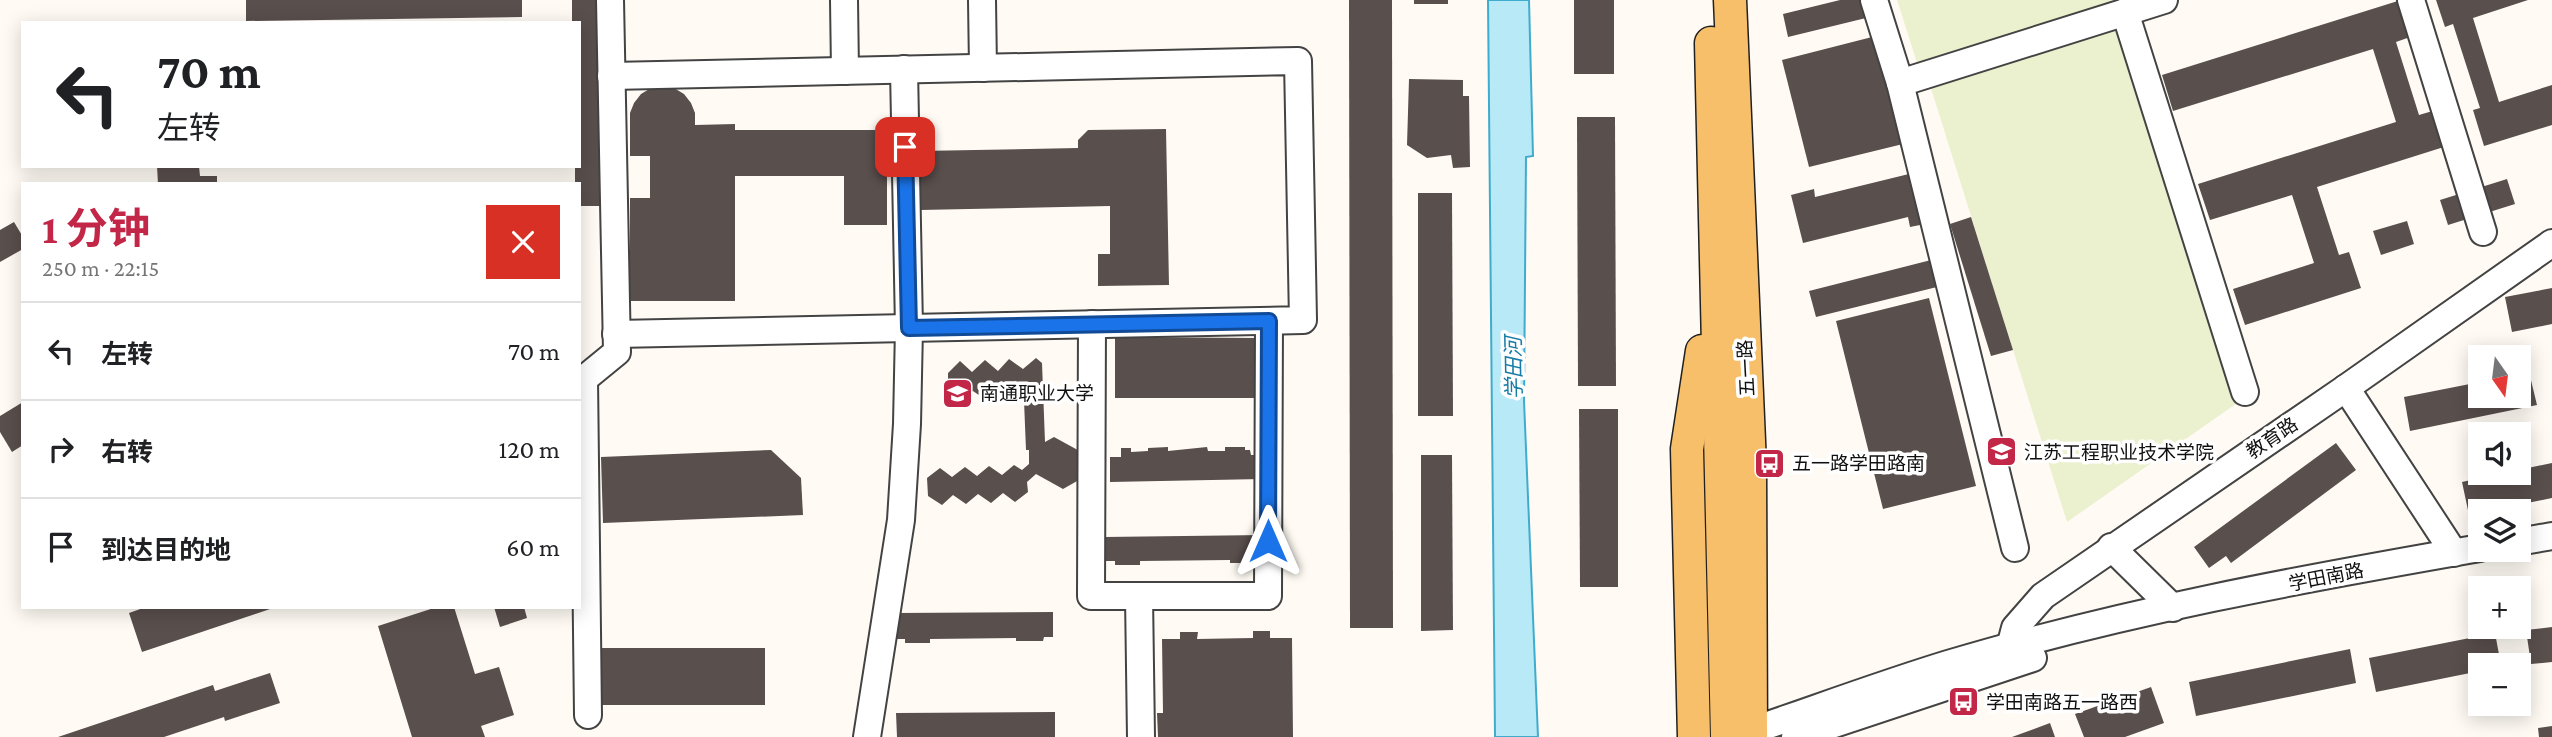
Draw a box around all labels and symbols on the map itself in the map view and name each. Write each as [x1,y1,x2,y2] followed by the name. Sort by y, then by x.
[875,117,935,177] pin
[1501,332,1527,400] water label: 学田河
[1734,339,1758,397] street label: 五一路
[2468,345,2530,408] north arrow
[940,376,974,410] school or university icon: 南通职业大学
[980,383,1094,404] place label: 南通职业大学
[2242,413,2302,463] street label: 教育路
[1984,435,2018,469] school or university icon: 江苏工程职业技术学院
[2024,442,2214,463] place label: 江苏工程职业技术学院
[1752,446,1786,480] bus stop icon: 五一路学田路南
[1792,453,1925,474] place label: 五一路学田路南
[1231,504,1305,578] position arrow
[2287,559,2365,595] street label: 学田南路
[1946,685,1980,719] bus stop icon: 学田南路五一路西
[1986,692,2138,713] place label: 学田南路五一路西

